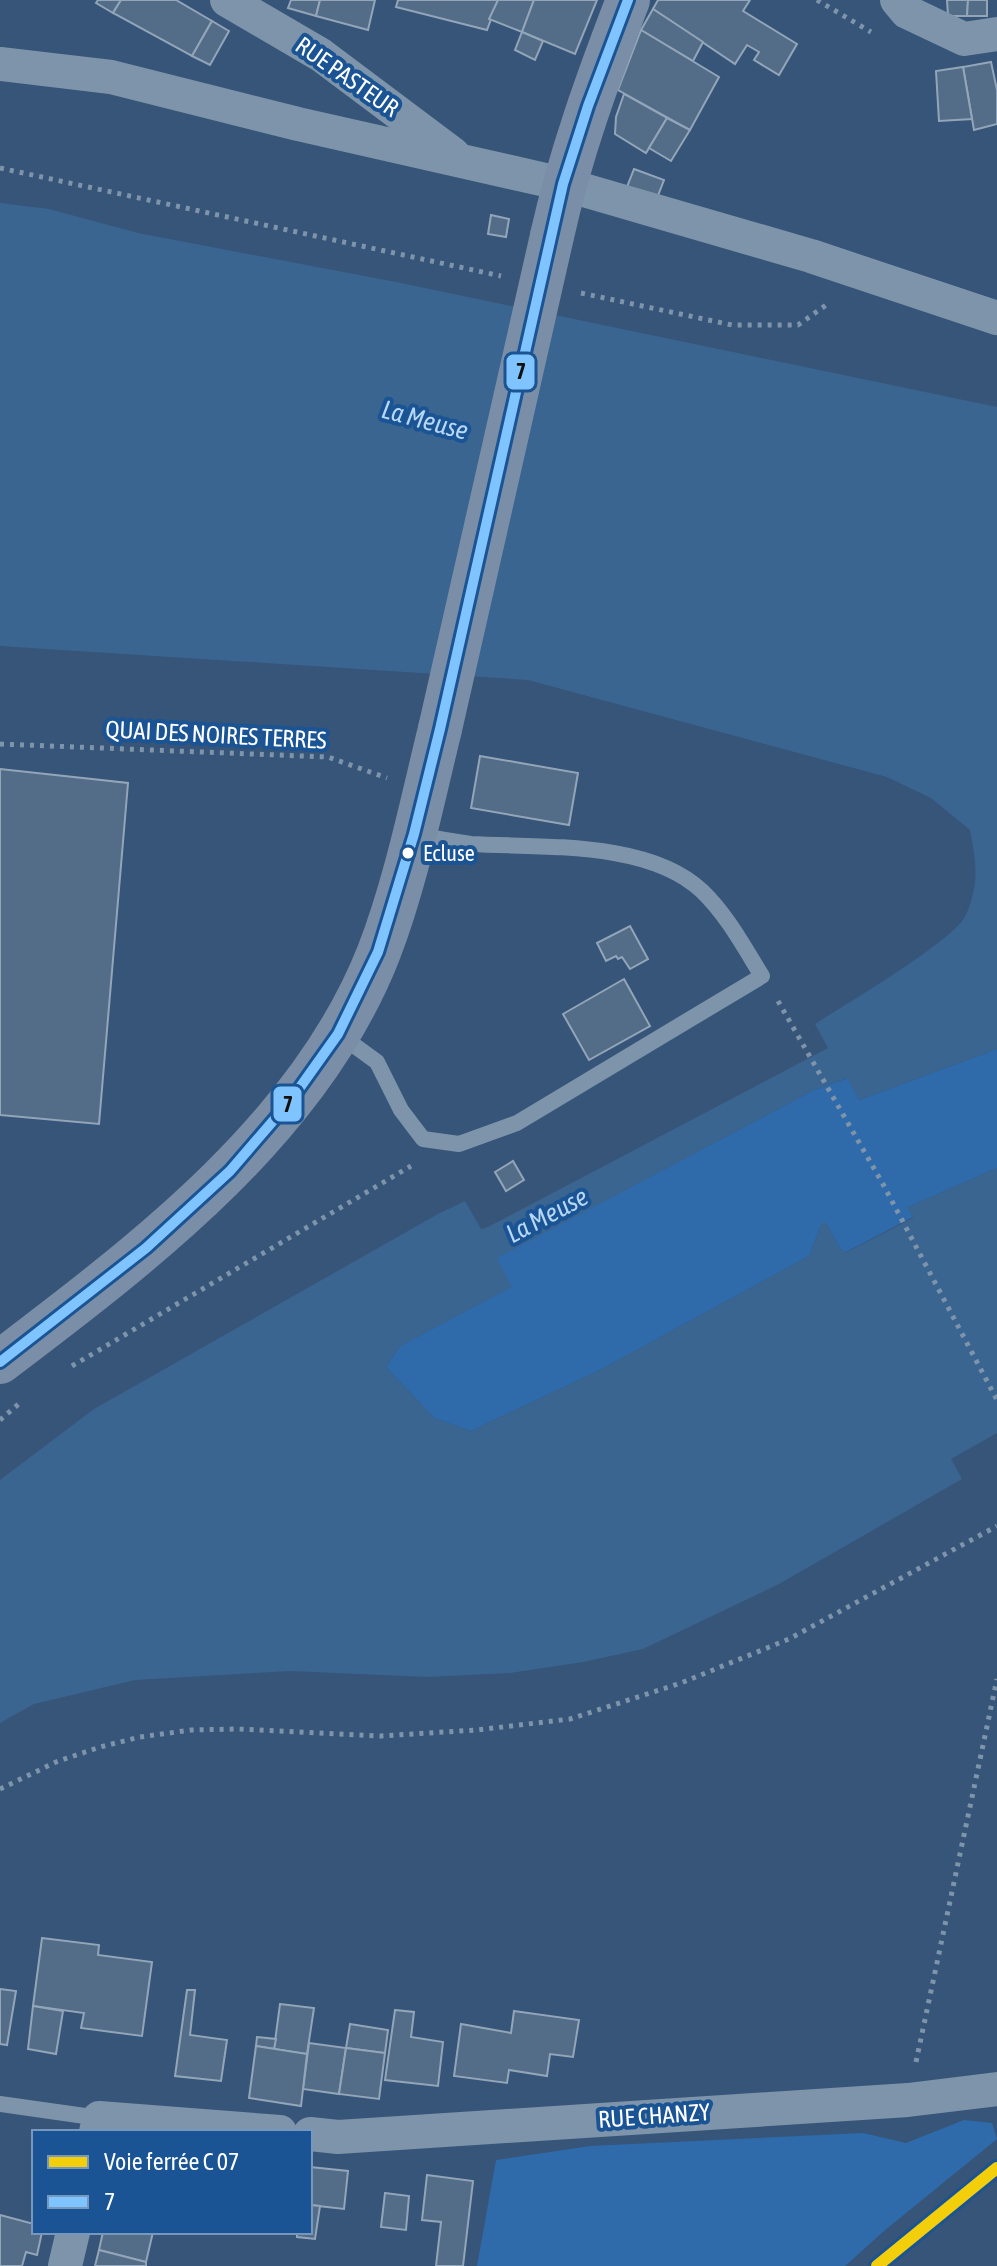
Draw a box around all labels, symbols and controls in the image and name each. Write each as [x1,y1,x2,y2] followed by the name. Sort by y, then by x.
[291,31,404,122] street label: RUE PASTEUR
[505,353,536,391] line badge: 7
[516,358,526,384] text: 7
[378,394,472,446] water label: La Meuse
[105,715,327,754] street label: QUAI DES NOIRES TERRES
[423,840,475,866] place label: Ecluse
[400,845,416,861] marker: Ecluse
[272,1085,303,1123] line badge: 7
[283,1091,293,1117] text: 7
[501,1181,593,1249] water label: La Meuse
[597,2098,711,2133] street label: RUE CHANZY
[32,2130,312,2234] legend
[104,2148,239,2175] text: Voie ferrée C 07
[104,2188,115,2215] text: 7

